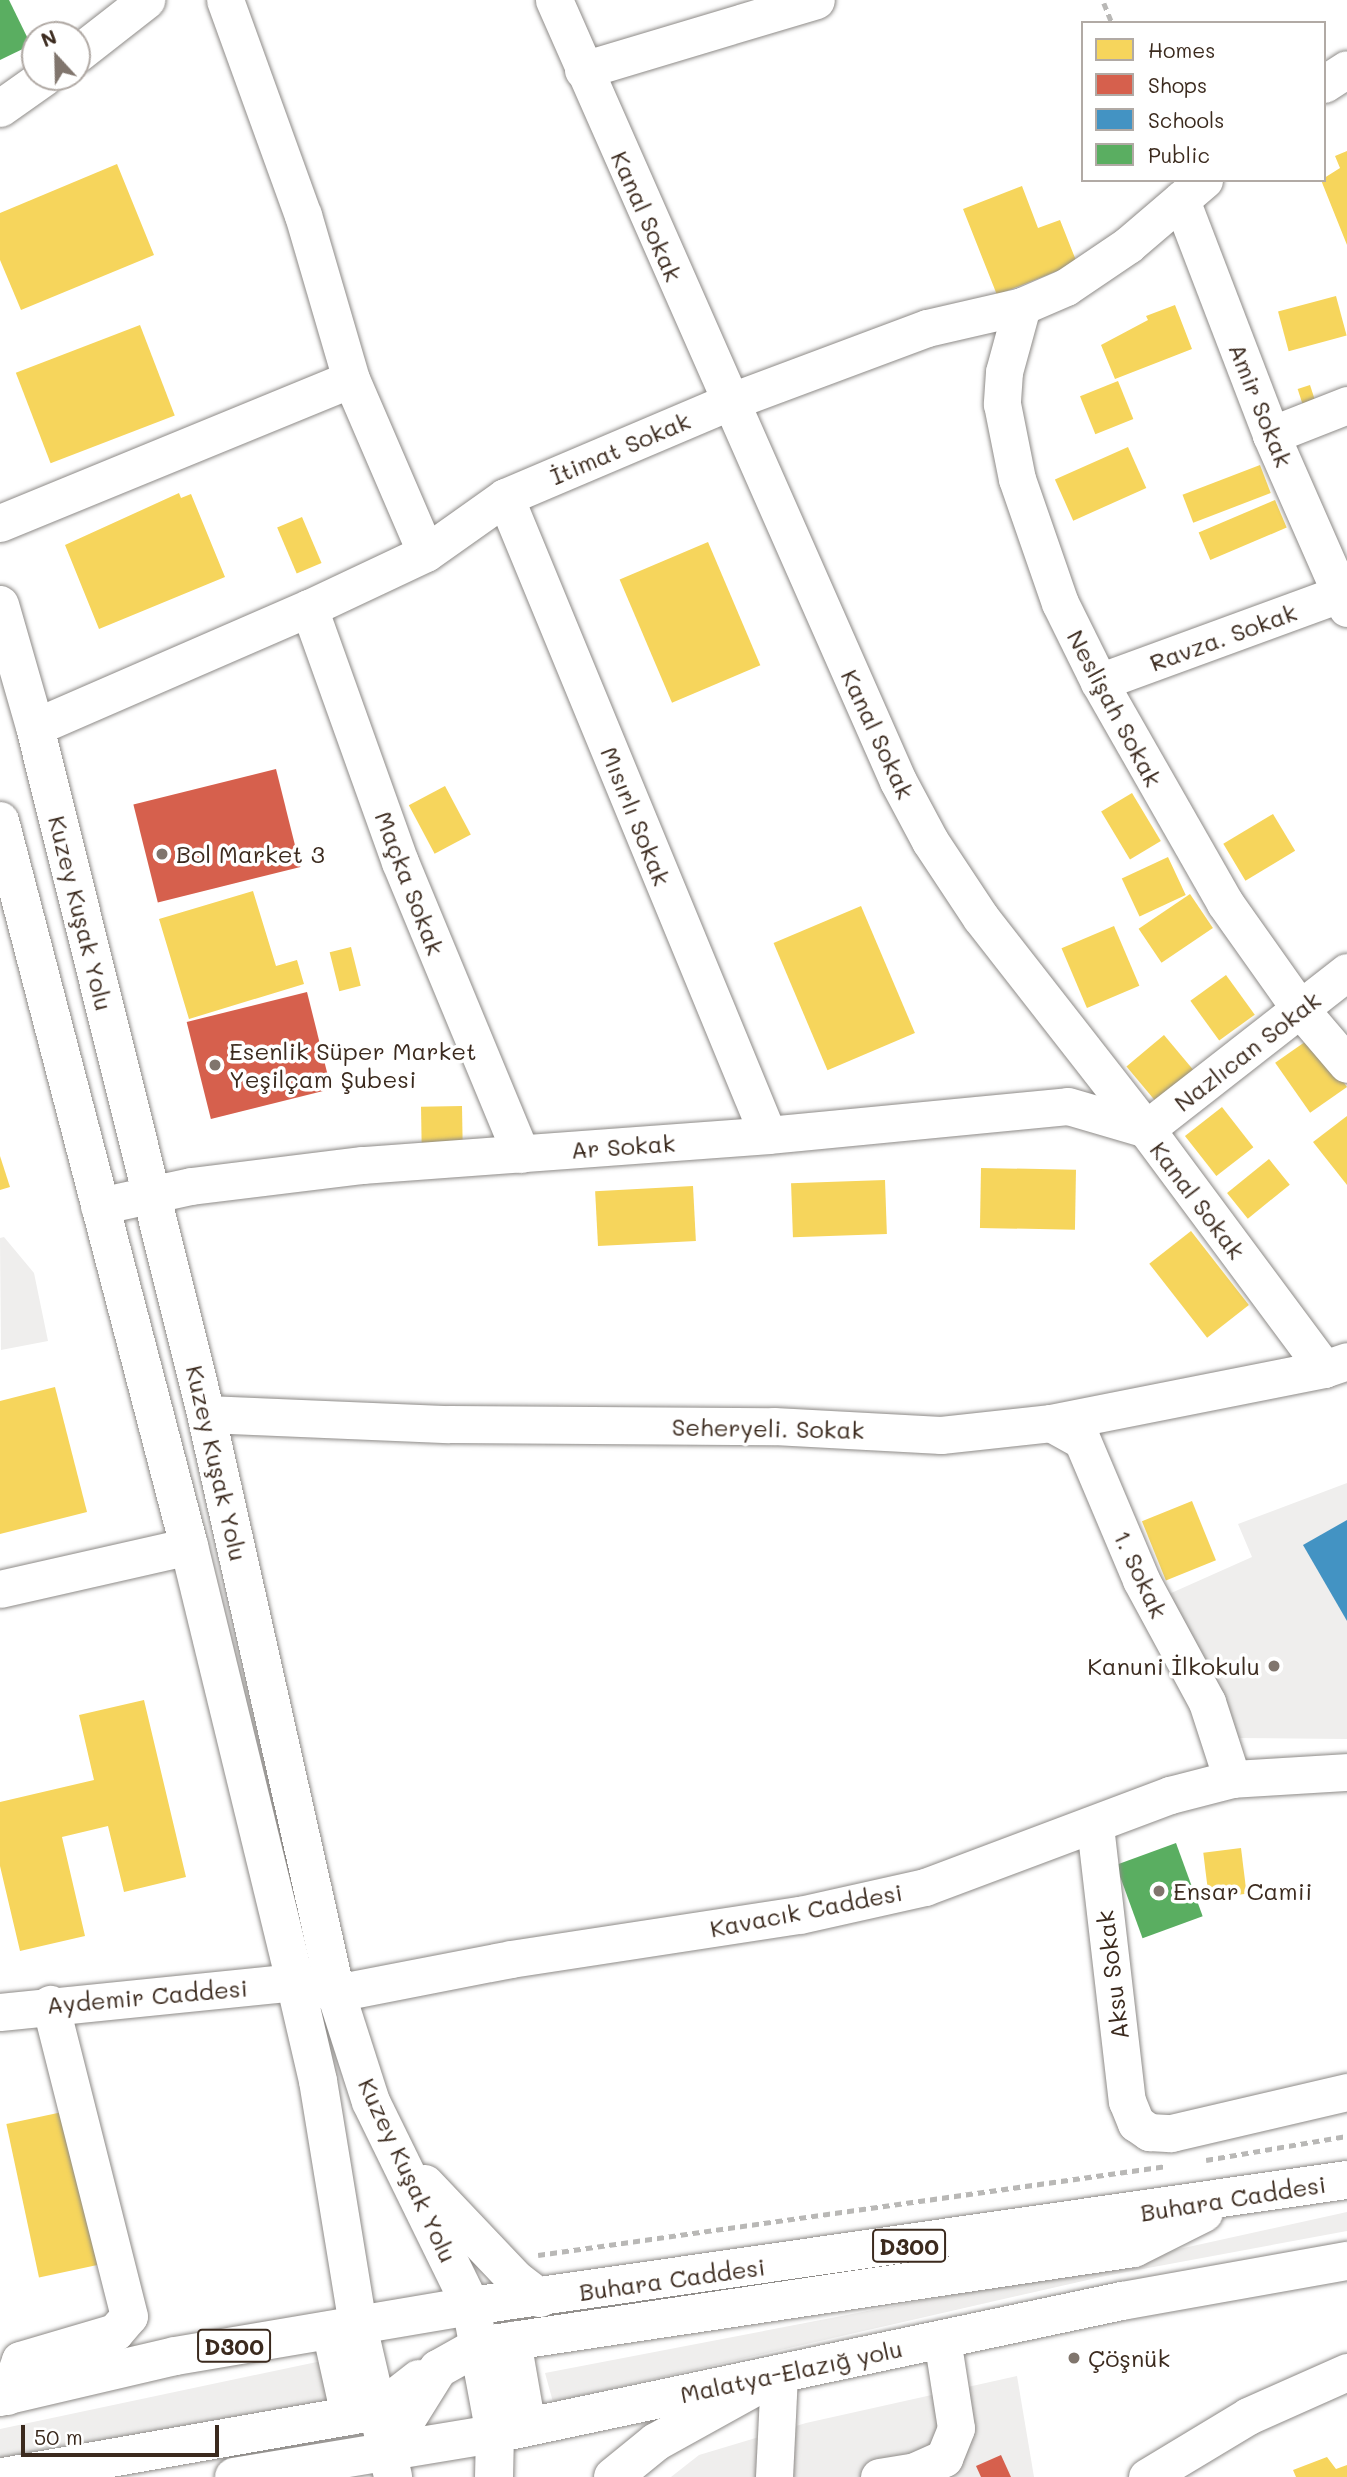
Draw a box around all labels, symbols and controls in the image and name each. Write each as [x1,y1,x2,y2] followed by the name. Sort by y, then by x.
[21,21,91,91] north arrow
[1081,21,1326,182] legend
[37,24,60,52] text: N
[1148,36,1215,63] text: Homes
[1148,71,1207,98] text: Shops
[1148,106,1224,133] text: Schools
[1148,141,1210,168] text: Public
[605,146,689,286] street label: Kanal Sokak
[1223,339,1299,471] street label: Amir Sokak
[546,406,694,490] street label: İtimat Sokak
[1146,597,1300,677] street label: Ravza. Sokak
[1062,625,1168,791] street label: Neslişah Sokak
[835,665,921,803] street label: Kanal Sokak
[595,742,677,890] street label: Mısırlı Sokak
[369,807,451,959] street label: Maçka Sokak
[43,813,119,1013] street label: Kuzey Kuşak Yolu
[176,840,325,868] place label: Bol Market 3
[154,846,170,862] marker: Bol Market 3
[1168,985,1326,1117] street label: Nazlıcan Sokak
[229,1037,477,1093] place label: Esenlik Süper Market Yeşilçam Şubesi
[207,1057,223,1073] marker: Esenlik Süper Market Yeşilçam Şubesi
[570,1128,676,1164] street label: Ar Sokak
[1144,1136,1252,1264] street label: Kanal Sokak
[180,1362,254,1564] street label: Kuzey Kuşak Yolu
[671,1412,865,1444] street label: Seheryeli. Sokak
[1108,1525,1174,1623] street label: 1. Sokak
[1087,1652,1260,1680] place label: Kanuni İlkokulu
[1266,1658,1282,1674] marker: Kanuni İlkokulu
[707,1877,905,1943] street label: Kavacık Caddesi
[1173,1877,1312,1905] place label: Ensar Camii
[1151,1883,1167,1899] marker: Ensar Camii
[1090,1909,1134,2041] street label: Aksu Sokak
[45,1973,249,2019] street label: Aydemir Caddesi
[353,2073,463,2267] street label: Kuzey Kuşak Yolu
[1138,2169,1328,2227] street label: Buhara Caddesi
[870,2226,948,2266] road number: D300
[577,2252,767,2306] street label: Buhara Caddesi
[196,2326,272,2366] road number: D300
[677,2333,905,2409] street label: Malatya-Elazığ yolu
[1088,2344,1170,2372] place label: Çöşnük
[1066,2350,1082,2366] marker: Çöşnük
[24,2410,222,2454] scale bar
[34,2423,83,2450] text: 50 m

